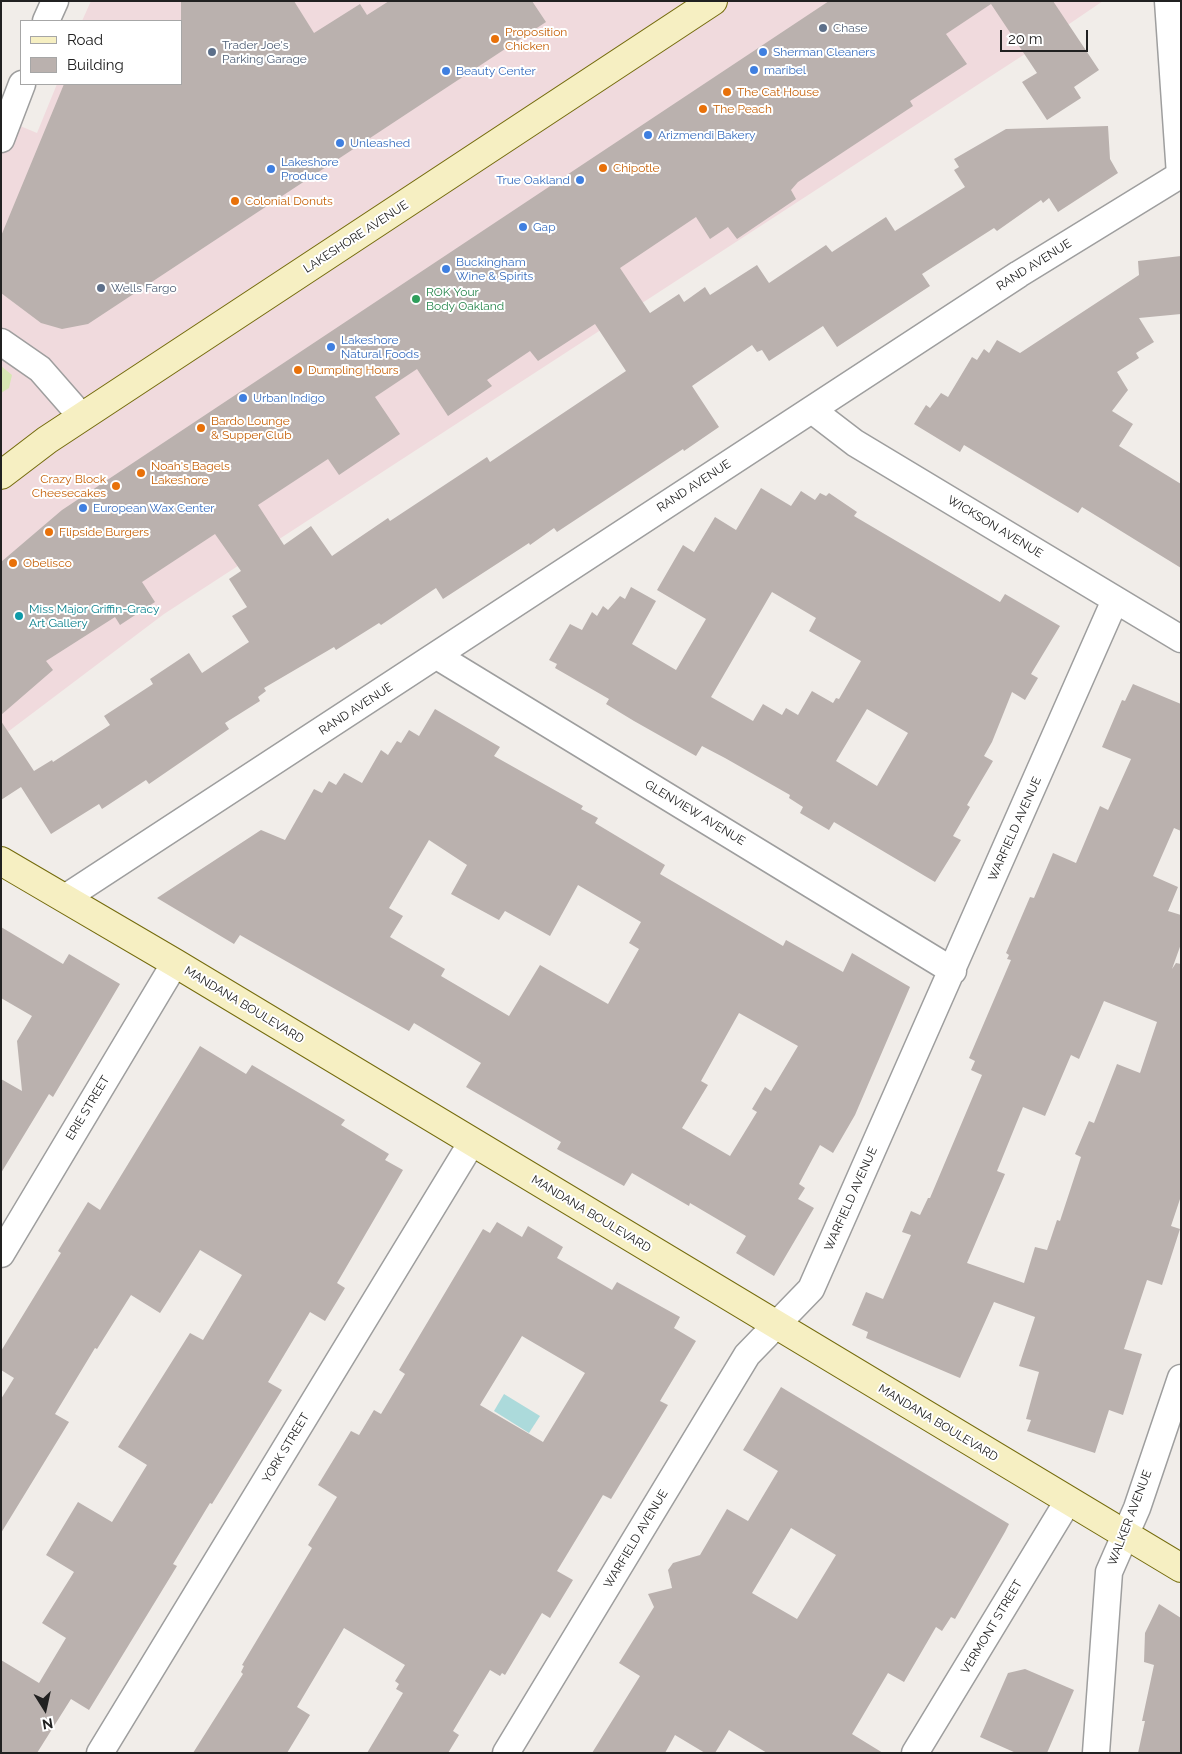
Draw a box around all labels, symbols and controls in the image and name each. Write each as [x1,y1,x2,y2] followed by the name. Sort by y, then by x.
[20,20,182,85] legend
[1002,20,1090,52] scale bar
[833,21,868,35] place label: Chase
[817,22,829,34] marker: Chase
[505,25,567,53] place label: Proposition Chicken
[1008,30,1043,48] text: 20 m
[67,31,103,49] text: Road
[489,33,501,45] marker: Proposition Chicken
[222,38,307,66] place label: Trader Joe's Parking Garage
[773,45,875,59] place label: Sherman Cleaners
[206,46,218,58] marker: Trader Joe's Parking Garage
[757,46,769,58] marker: Sherman Cleaners
[67,56,124,74] text: Building
[764,63,806,77] place label: maribel
[456,64,536,78] place label: Beauty Center
[748,64,760,76] marker: maribel
[440,65,452,77] marker: Beauty Center
[737,85,819,99] place label: The Cat House
[721,86,733,98] marker: The Cat House
[713,102,772,116] place label: The Peach
[697,103,709,115] marker: The Peach
[658,128,755,142] place label: Arizmendi Bakery
[642,129,654,141] marker: Arizmendi Bakery
[350,136,410,150] place label: Unleashed
[334,137,346,149] marker: Unleashed
[281,155,339,183] place label: Lakeshore Produce
[613,161,660,175] place label: Chipotle
[597,162,609,174] marker: Chipotle
[265,163,277,175] marker: Lakeshore Produce
[496,173,570,187] place label: True Oakland
[574,174,586,186] marker: True Oakland
[245,194,333,208] place label: Colonial Donuts
[229,195,241,207] marker: Colonial Donuts
[301,198,411,276] street label: LAKESHORE AVENUE
[533,220,556,234] place label: Gap
[517,221,529,233] marker: Gap
[994,236,1074,294] street label: RAND AVENUE
[456,255,533,283] place label: Buckingham Wine & Spirits
[440,263,452,275] marker: Buckingham Wine & Spirits
[111,281,177,295] place label: Wells Fargo
[95,282,107,294] marker: Wells Fargo
[426,285,504,313] place label: ROK Your Body Oakland
[410,293,422,305] marker: ROK Your Body Oakland
[341,333,419,361] place label: Lakeshore Natural Foods
[325,341,337,353] marker: Lakeshore Natural Foods
[308,363,399,377] place label: Dumpling Hours
[292,364,304,376] marker: Dumpling Hours
[253,391,325,405] place label: Urban Indigo
[237,392,249,404] marker: Urban Indigo
[211,414,292,442] place label: Bardo Lounge & Supper Club
[195,422,207,434] marker: Bardo Lounge & Supper Club
[654,457,734,515] street label: RAND AVENUE
[151,459,230,487] place label: Noah's Bagels Lakeshore
[135,467,147,479] marker: Noah's Bagels Lakeshore
[32,472,106,500] place label: Crazy Block Cheesecakes
[110,480,122,492] marker: Crazy Block Cheesecakes
[945,493,1045,561] street label: WICKSON AVENUE
[93,501,214,515] place label: European Wax Center
[77,502,89,514] marker: European Wax Center
[59,525,149,539] place label: Flipside Burgers
[43,526,55,538] marker: Flipside Burgers
[23,556,72,570] place label: Obelisco
[7,557,19,569] marker: Obelisco
[29,602,160,630] place label: Miss Major Griffin-Gracy Art Gallery
[13,610,25,622] marker: Miss Major Griffin-Gracy Art Gallery
[316,680,396,738] street label: RAND AVENUE
[986,775,1044,883] street label: WARFIELD AVENUE
[642,777,748,849] street label: GLENVIEW AVENUE
[182,964,306,1046] street label: MANDANA BOULEVARD
[63,1073,113,1143] street label: ERIE STREET
[822,1145,880,1253] street label: WARFIELD AVENUE
[529,1173,653,1255] street label: MANDANA BOULEVARD
[876,1382,1000,1464] street label: MANDANA BOULEVARD
[259,1410,313,1486] street label: YORK STREET
[1105,1468,1155,1568] street label: WALKER AVENUE
[601,1487,671,1591] street label: WARFIELD AVENUE
[958,1578,1026,1676] street label: VERMONT STREET
[20,1684,70,1734] north arrow
[41,1715,54,1733] text: N

